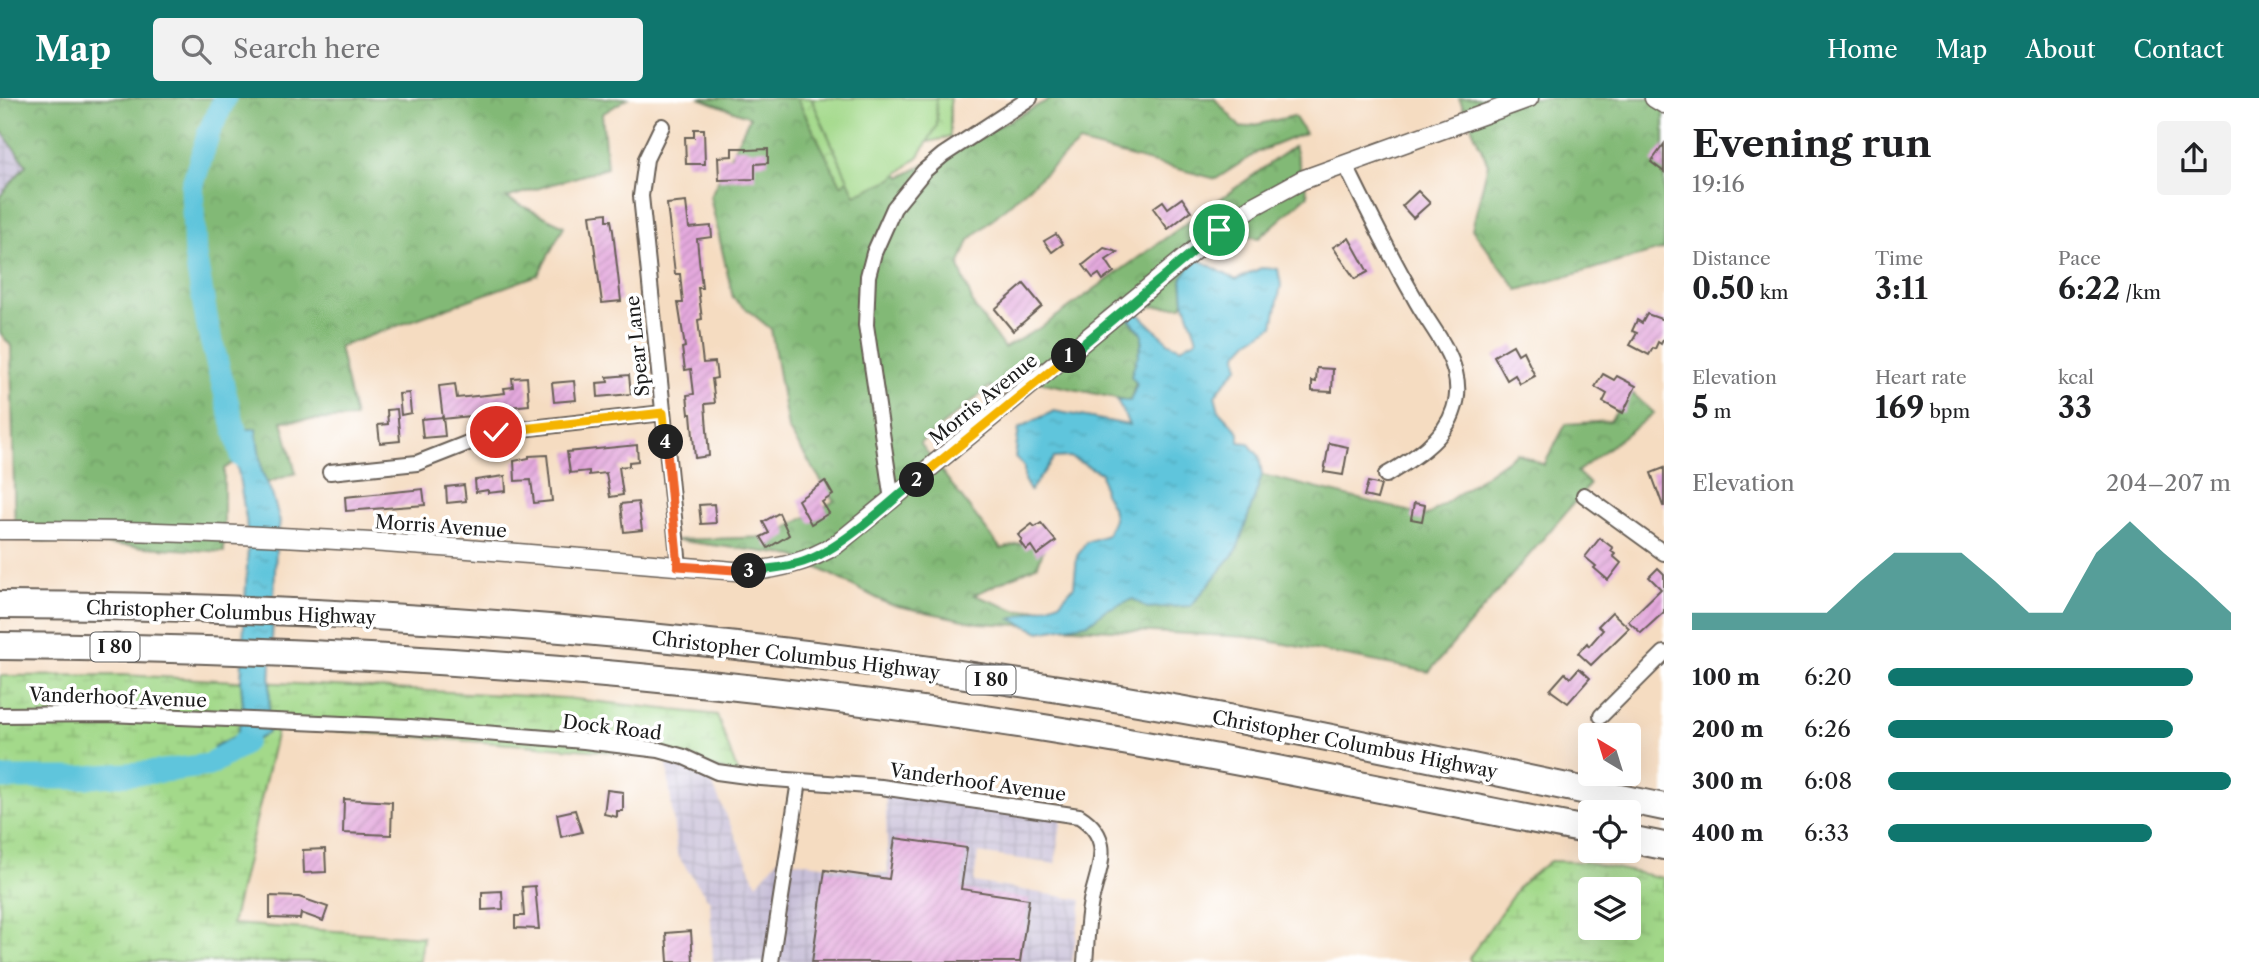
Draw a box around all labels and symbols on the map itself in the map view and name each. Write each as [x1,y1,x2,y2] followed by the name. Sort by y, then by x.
[1189,200,1249,260] pin
[621,294,654,398] street label: Spear Lane
[1052,338,1086,374] pin: 1
[925,349,1042,450] street label: Morris Avenue
[466,402,526,462] pin
[648,424,684,460] pin: 4
[900,462,934,498] pin: 2
[374,510,508,543] street label: Morris Avenue
[732,554,766,588] pin: 3
[85,596,377,629] street label: Christopher Columbus Highway
[650,626,942,685] street label: Christopher Columbus Highway
[90,632,140,662] road number: I 80
[967,666,1016,694] road number: I 80
[28,683,207,712] street label: Vanderhoof Avenue
[1210,705,1500,784] street label: Christopher Columbus Highway
[561,710,663,745] street label: Dock Road
[1578,723,1642,786] north arrow
[887,759,1068,806] street label: Vanderhoof Avenue

